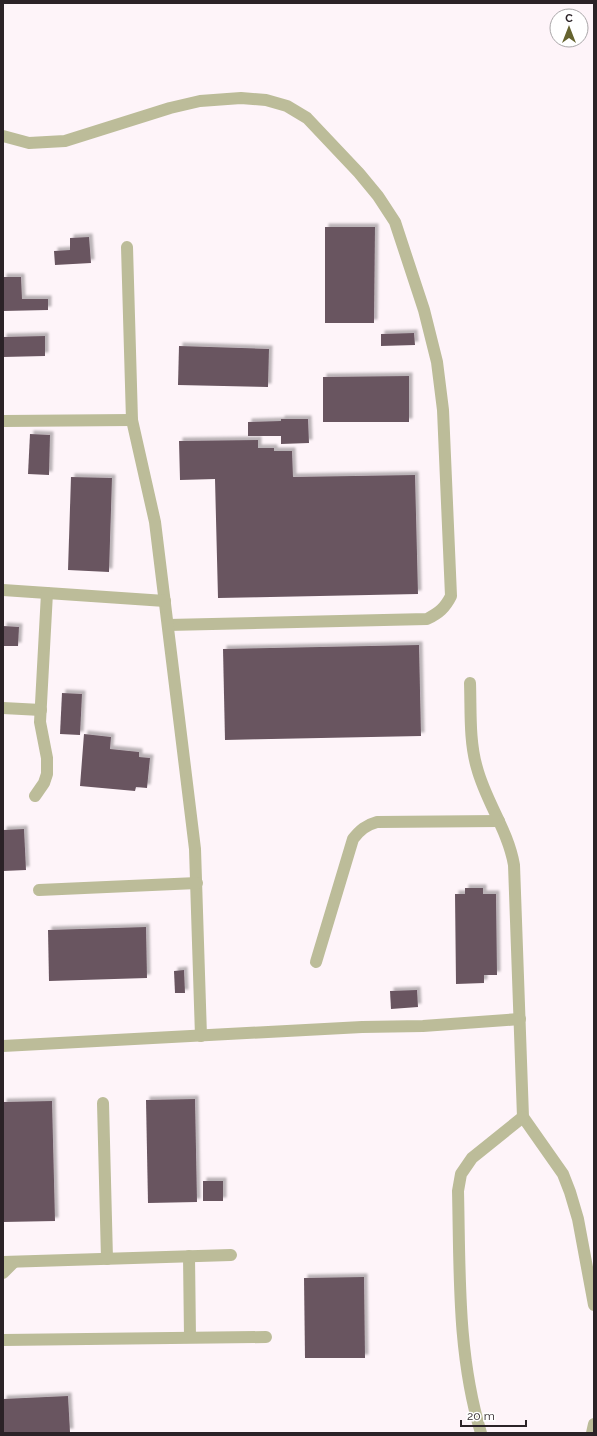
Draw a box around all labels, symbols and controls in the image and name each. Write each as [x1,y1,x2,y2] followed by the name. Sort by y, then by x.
[549,8,589,48] north arrow
[565,12,573,25] text: С
[461,1402,526,1428] scale bar
[467,1409,495,1423] text: 20 m

